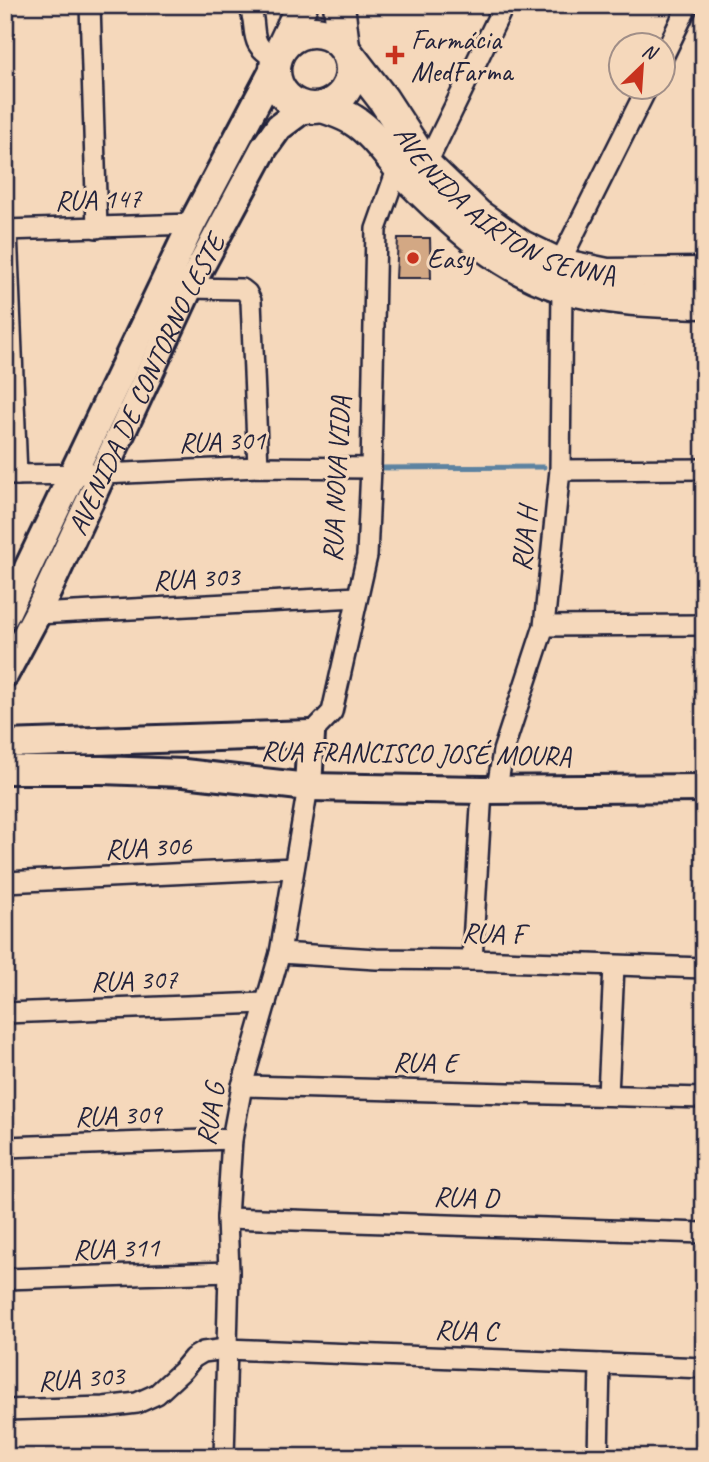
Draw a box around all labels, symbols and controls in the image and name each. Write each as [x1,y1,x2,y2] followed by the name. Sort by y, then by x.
[411,22,514,89] place label: Farmácia MedFarma
[608,32,678,102] north arrow
[638,38,662,66] text: N
[385,45,405,65] marker: Farmácia MedFarma
[387,118,616,292] street label: AVENIDA AIRTON SENNA
[54,180,143,218] street label: RUA 147
[59,225,234,540] street label: AVENIDA DE CONTORNO LESTE
[427,241,476,276] place label: Easy
[405,250,421,266] marker: Easy
[314,394,358,563] street label: RUA NOVA VIDA
[178,422,267,460] street label: RUA 301
[503,501,545,573] street label: RUA H
[152,558,243,598] street label: RUA 303
[261,733,572,773] street label: RUA FRANCISCO JOSÉ MOURA
[104,827,194,867] street label: RUA 306
[461,914,530,952] street label: RUA F
[90,961,179,999] street label: RUA 307
[393,1044,461,1080] street label: RUA E
[188,1077,233,1148] street label: RUA G
[74,1096,164,1134] street label: RUA 309
[433,1178,501,1216] street label: RUA D
[72,1229,161,1267] street label: RUA 311
[434,1311,501,1349] street label: RUA C
[37,1357,128,1398] street label: RUA 303

